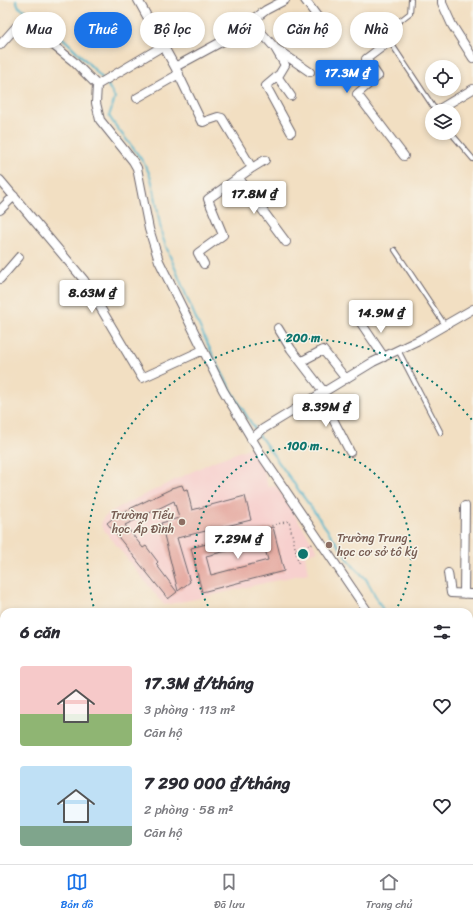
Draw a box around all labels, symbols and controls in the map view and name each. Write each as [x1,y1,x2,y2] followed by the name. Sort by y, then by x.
[12,12,66,48] chip: Mua
[74,12,132,48] chip: Thuê
[140,12,205,48] chip: Bộ lọc
[213,12,265,48] chip: Mới
[273,12,342,48] chip: Căn hộ
[350,12,403,48] chip: Nhà
[310,60,384,94] pin: 17.3M ₫
[425,60,461,140] map controls
[425,60,461,96] button: locate
[325,61,369,84] text: 17.3M ₫
[425,104,461,140] button: layers
[217,181,291,215] pin: 17.8M ₫
[231,182,277,205] text: 17.8M ₫
[55,280,129,314] pin: 8.63M ₫
[68,281,116,304] text: 8.63M ₫
[344,300,418,334] pin: 14.9M ₫
[358,301,404,324] text: 14.9M ₫
[285,327,321,349] text: 200 m
[289,394,363,428] pin: 8.39M ₫
[302,395,350,418] text: 8.39M ₫
[287,435,320,457] text: 100 m
[111,504,175,540] place label: Trường Tiểu học Ấp Đình
[177,517,187,527] marker: Trường Tiểu học Ấp Đình
[201,526,275,560] pin: 7.29M ₫
[214,527,262,550] text: 7.29M ₫
[336,527,418,563] place label: Trường Trung học cơ sở tô ký
[324,540,334,550] marker: Trường Trung học cơ sở tô ký
[296,547,310,561] centre of rings
[20,617,60,647] text: 6 căn
[431,621,453,643] icon: filters
[144,668,254,698] text: 17.3M ₫/tháng
[52,682,100,730] icon: home
[431,695,453,717] icon: heart
[144,698,235,721] text: 3 phòng · 113 m²
[144,721,182,744] text: Căn hộ
[144,768,290,798] text: 7 290 000 ₫/tháng
[52,782,100,830] icon: home
[431,795,453,817] icon: heart
[144,798,233,821] text: 2 phòng · 58 m²
[144,821,182,844] text: Căn hộ
[60,871,93,914] tab: Bản đồ
[214,871,245,914] tab: Đã lưu
[366,871,413,914] tab: Trang chủ

